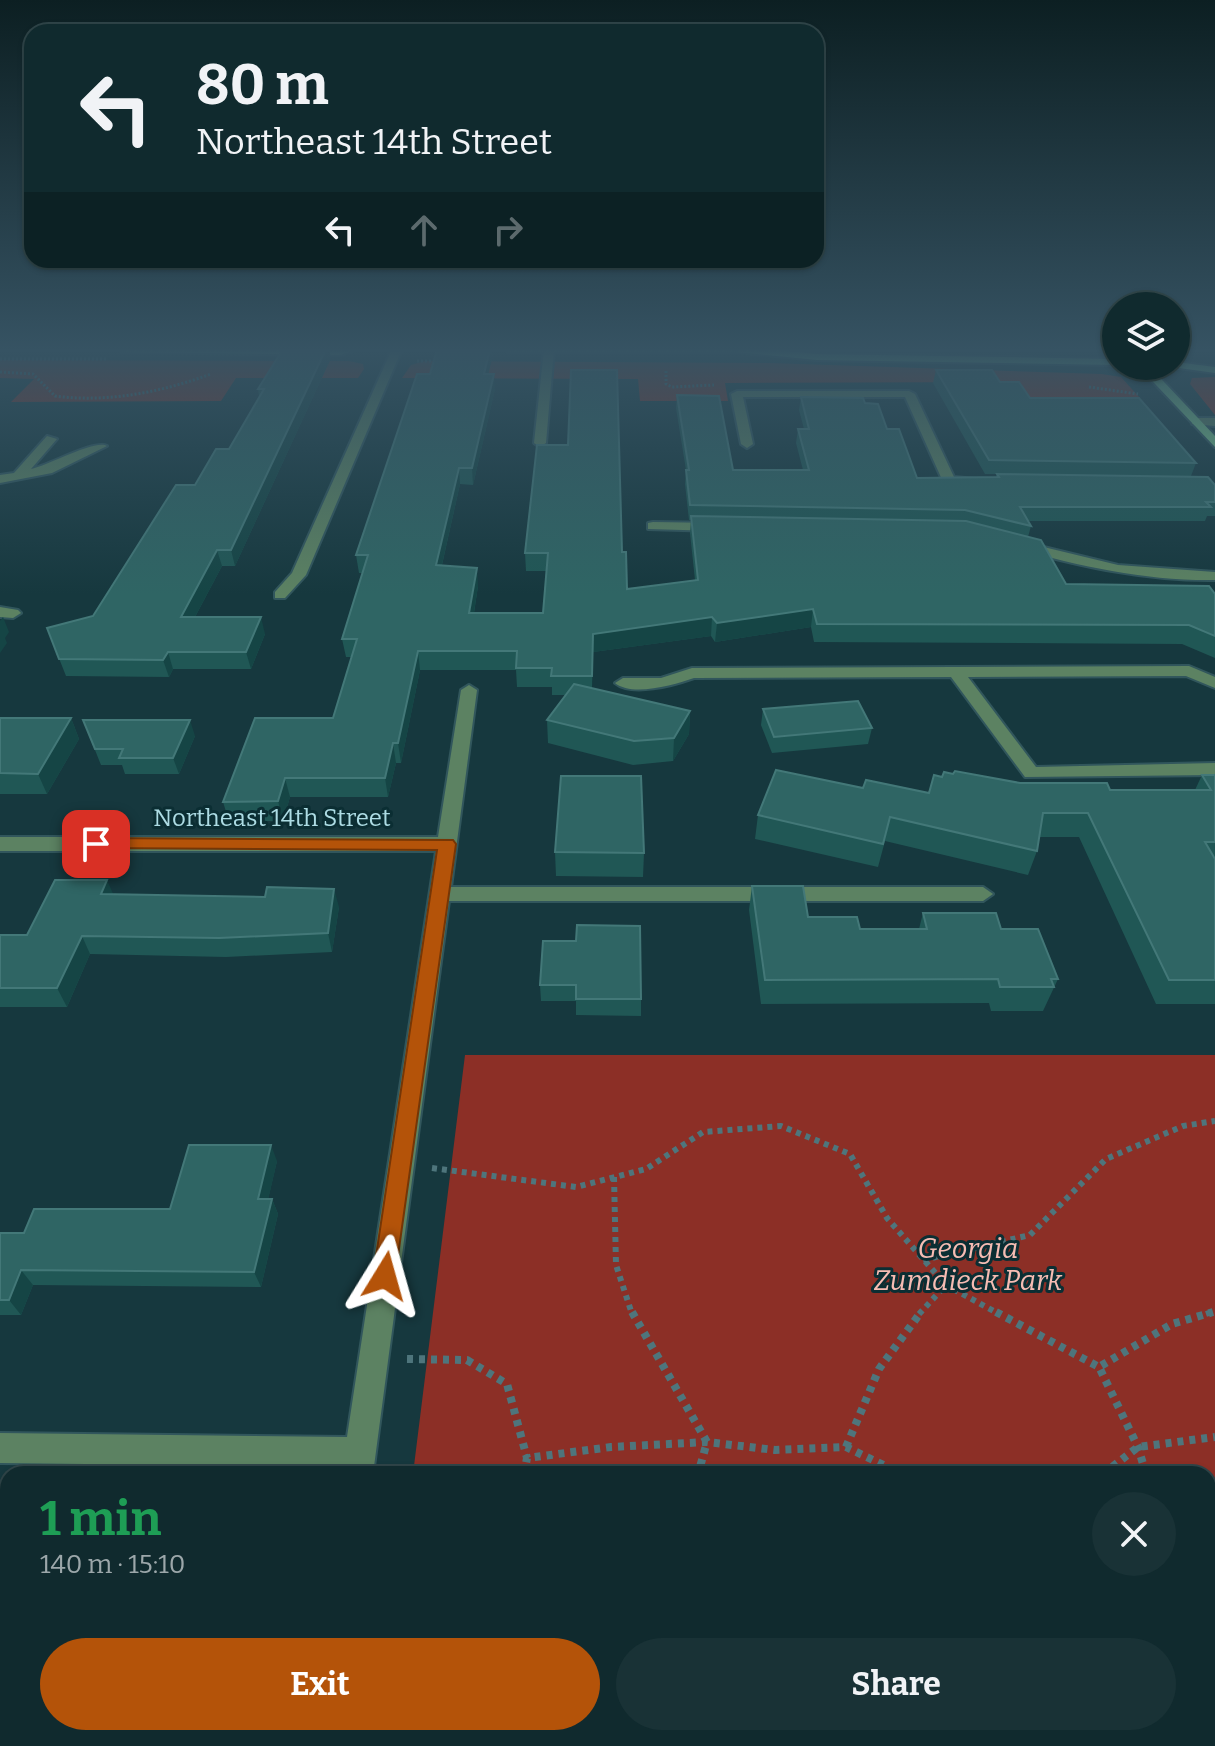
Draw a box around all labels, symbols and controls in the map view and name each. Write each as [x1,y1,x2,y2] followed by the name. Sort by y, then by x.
[196,52,329,119] text: 80 m
[64,56,168,160] icon: left
[196,120,552,164] text: Northeast 14th Street
[318,208,362,252] icon: left
[402,208,446,252] icon: ahead
[486,208,530,252] icon: right
[1102,292,1190,380] map controls
[1102,292,1190,380] button: layers
[153,804,391,832] street label: Northeast 14th Street
[62,810,130,878] pin
[74,822,118,866] icon: arrive
[874,1232,1063,1297] park label: Georgia Zumdieck Park
[343,1234,427,1318] position arrow
[40,1490,161,1548] text: 1 min
[1092,1492,1176,1576] button: close
[40,1549,185,1580] text: 140 m · 15:10
[40,1638,600,1730] button: Exit
[616,1638,1176,1730] button: Share

